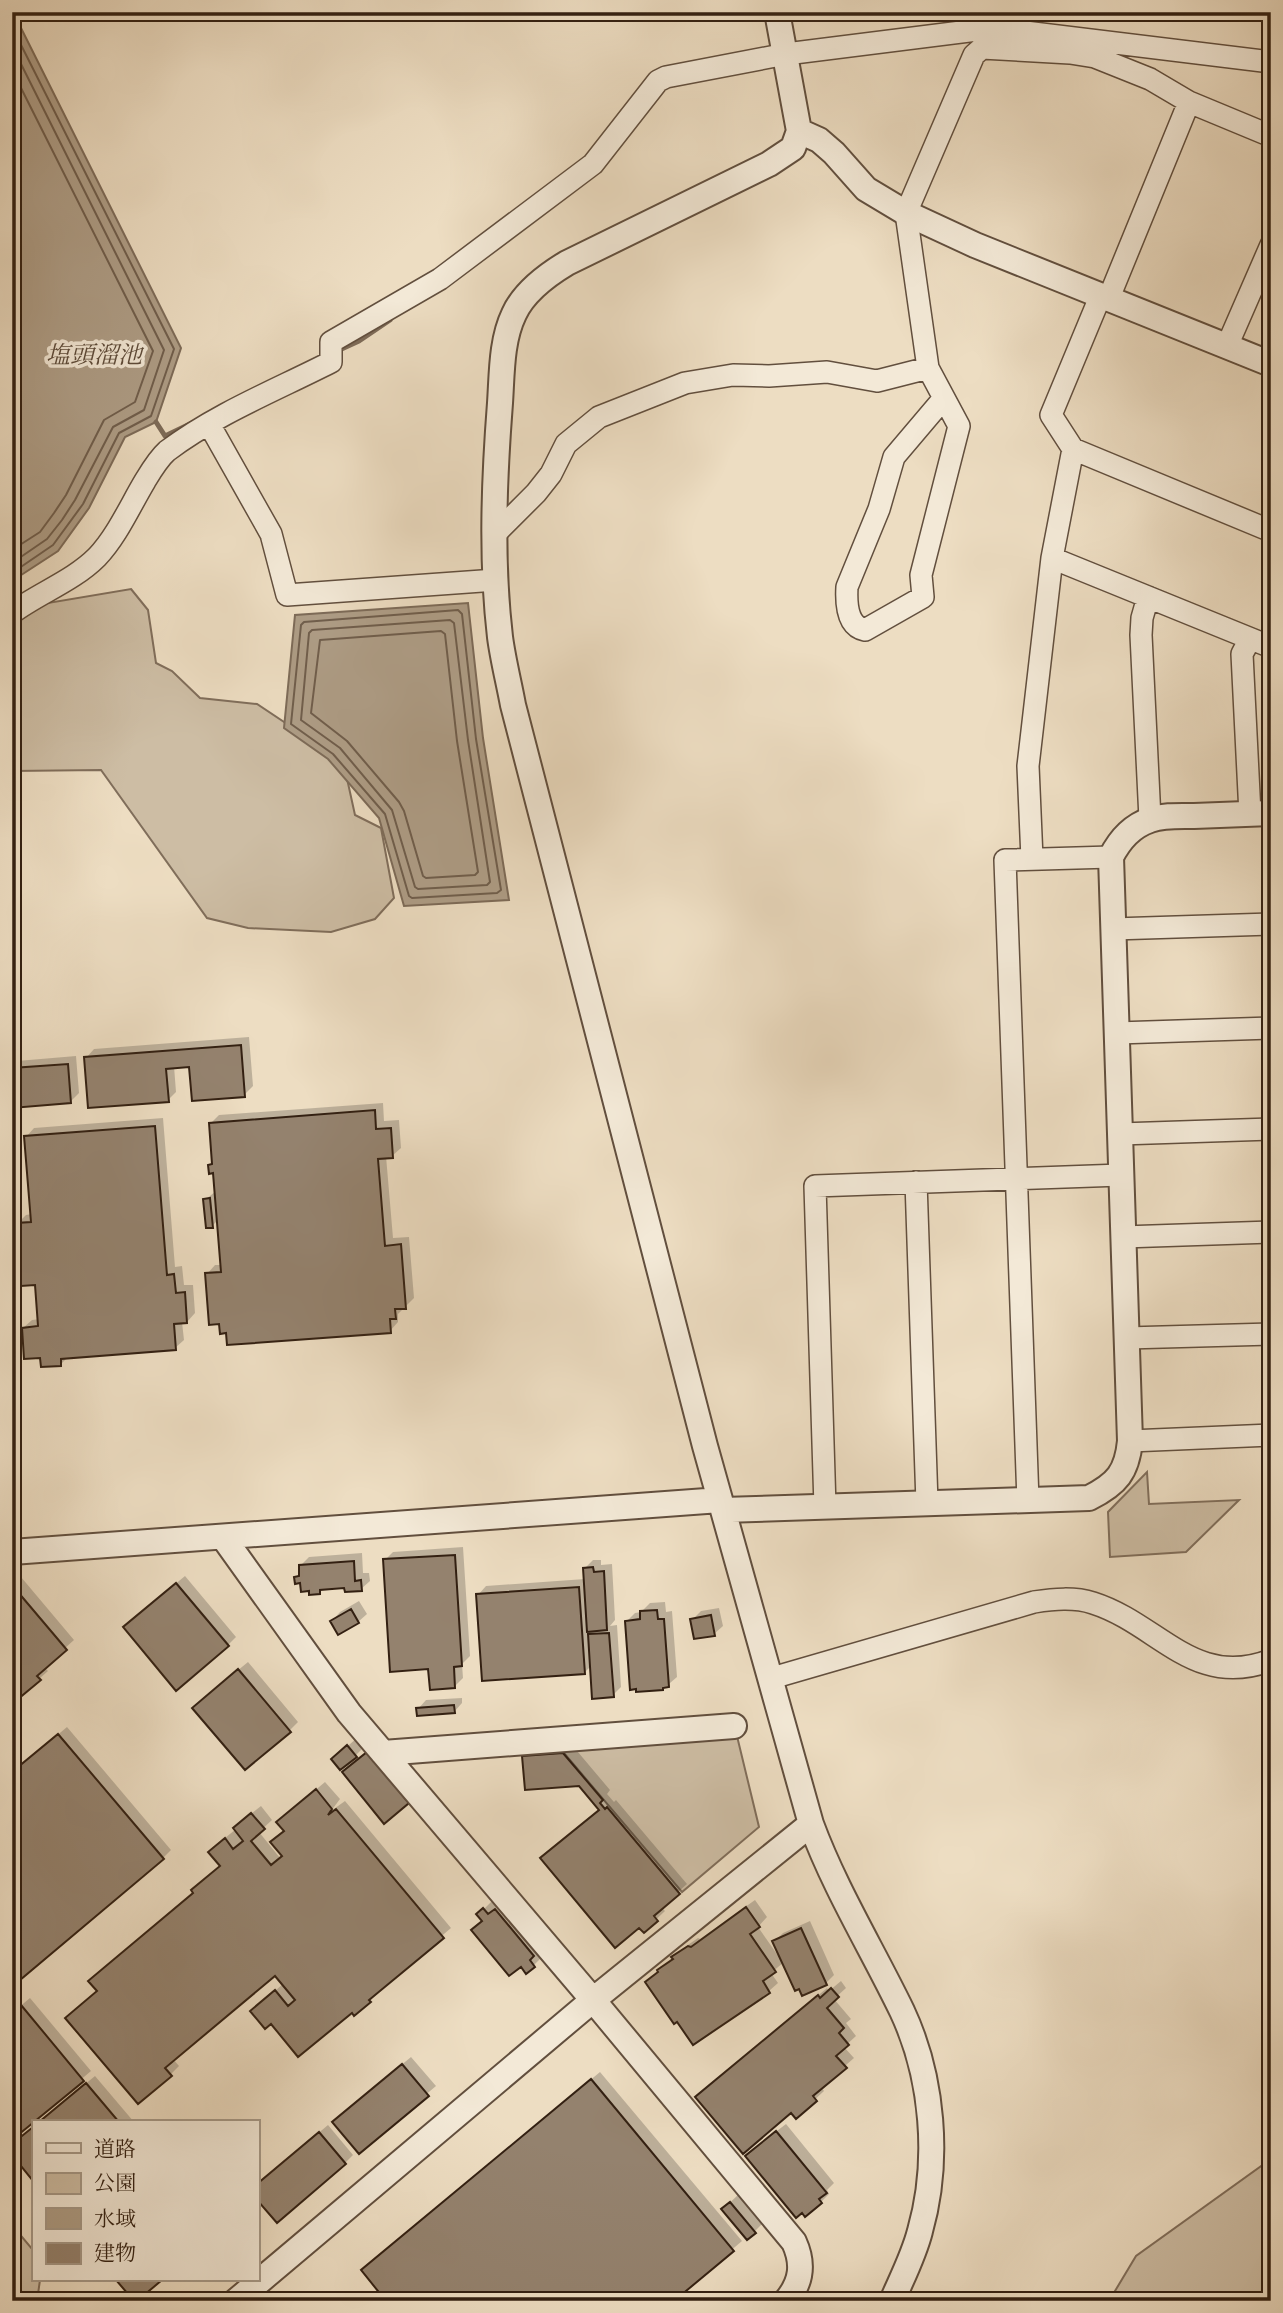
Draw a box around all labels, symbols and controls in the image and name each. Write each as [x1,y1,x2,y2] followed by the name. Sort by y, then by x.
[46,341,145,369] water label: 塩頭溜池
[32,2120,259,2282] legend
[94,2137,136,2161] text: 道路
[94,2171,136,2195] text: 公園
[94,2207,136,2231] text: 水域
[94,2241,136,2265] text: 建物

